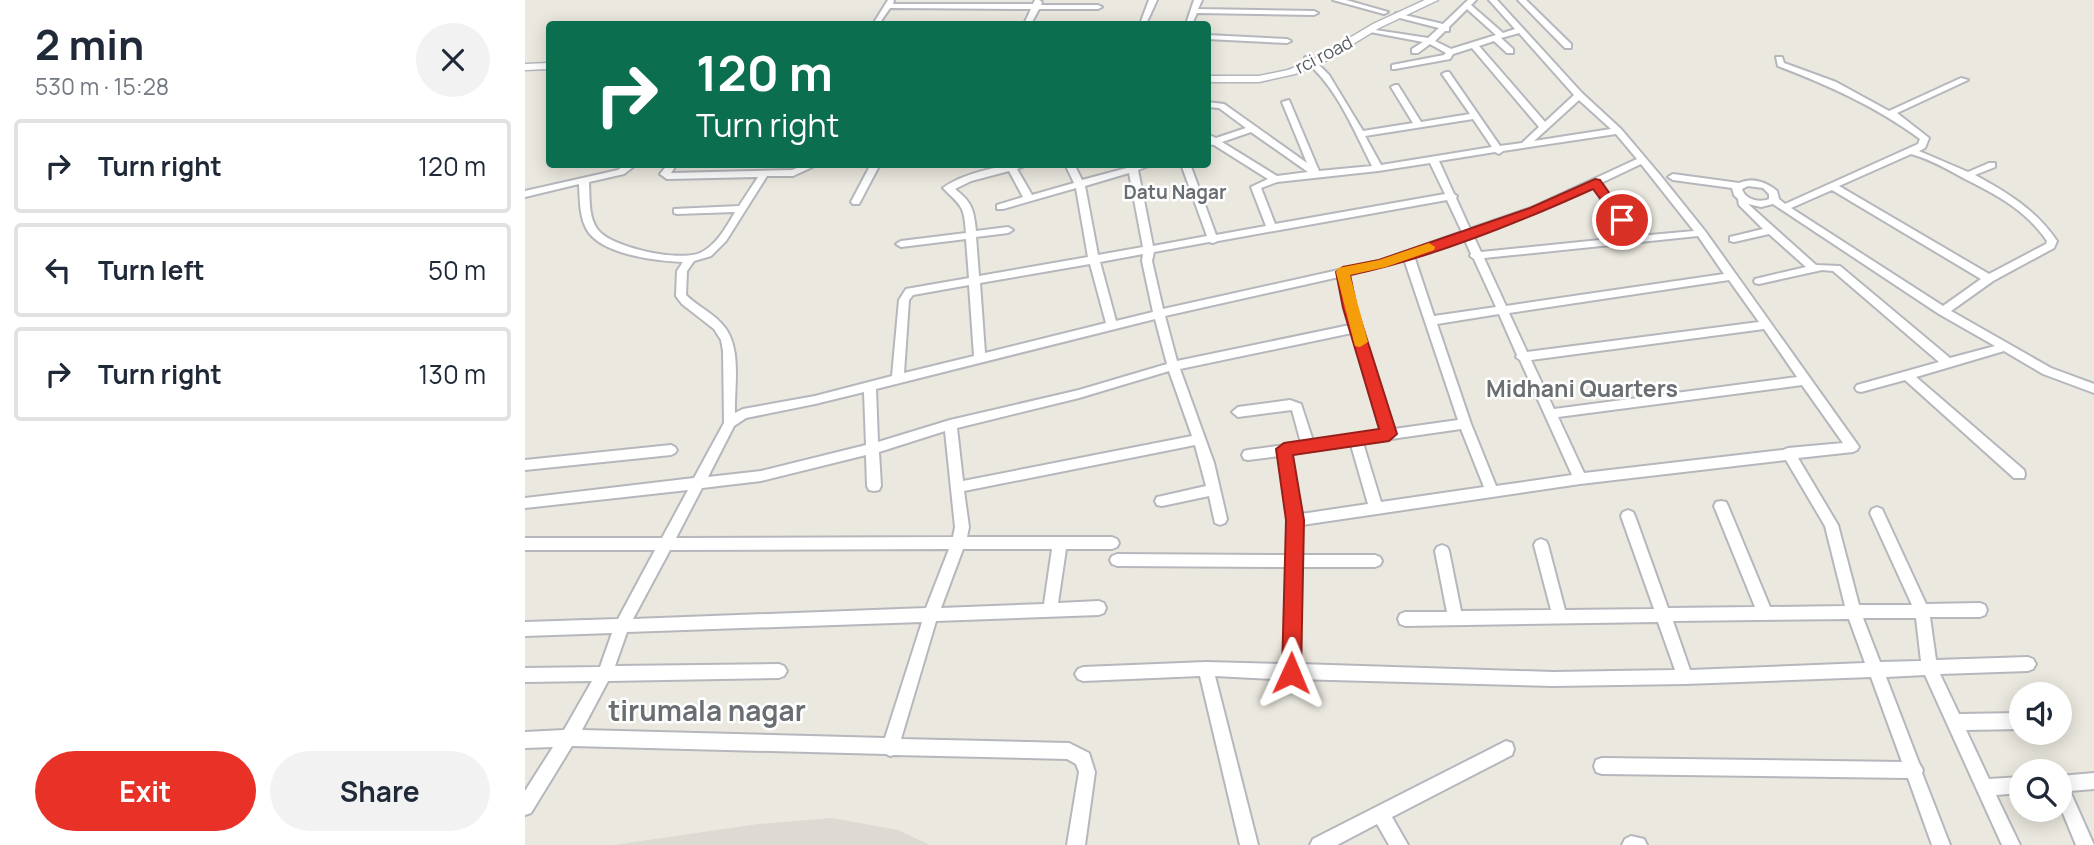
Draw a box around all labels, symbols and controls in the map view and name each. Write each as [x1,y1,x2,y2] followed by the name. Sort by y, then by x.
[35,15,144,73] text: 2 min
[416,23,490,97] button: close
[1291,29,1356,79] street label: rci road
[696,39,833,106] text: 120 m
[581,49,672,140] icon: right
[35,70,169,102] text: 530 m · 15:28
[696,103,839,147] text: Turn right
[39,147,77,185] icon: right
[98,148,222,184] text: Turn right
[418,148,486,184] text: 120 m
[1124,179,1227,205] district label: Datu Nagar
[1592,190,1652,250] pin
[1603,201,1641,239] icon: arrive
[39,251,77,289] icon: left
[98,252,205,288] text: Turn left
[428,252,486,288] text: 50 m
[39,355,77,393] icon: right
[98,356,222,392] text: Turn right
[418,356,486,392] text: 130 m
[1486,372,1678,404] district label: Midhani Quarters
[1254,636,1328,710] position arrow
[2009,682,2072,822] map controls
[2009,682,2072,745] button: sound
[608,691,806,729] district label: tirumala nagar
[35,751,256,831] button: Exit
[270,751,490,831] button: Share
[2009,759,2072,822] button: search

